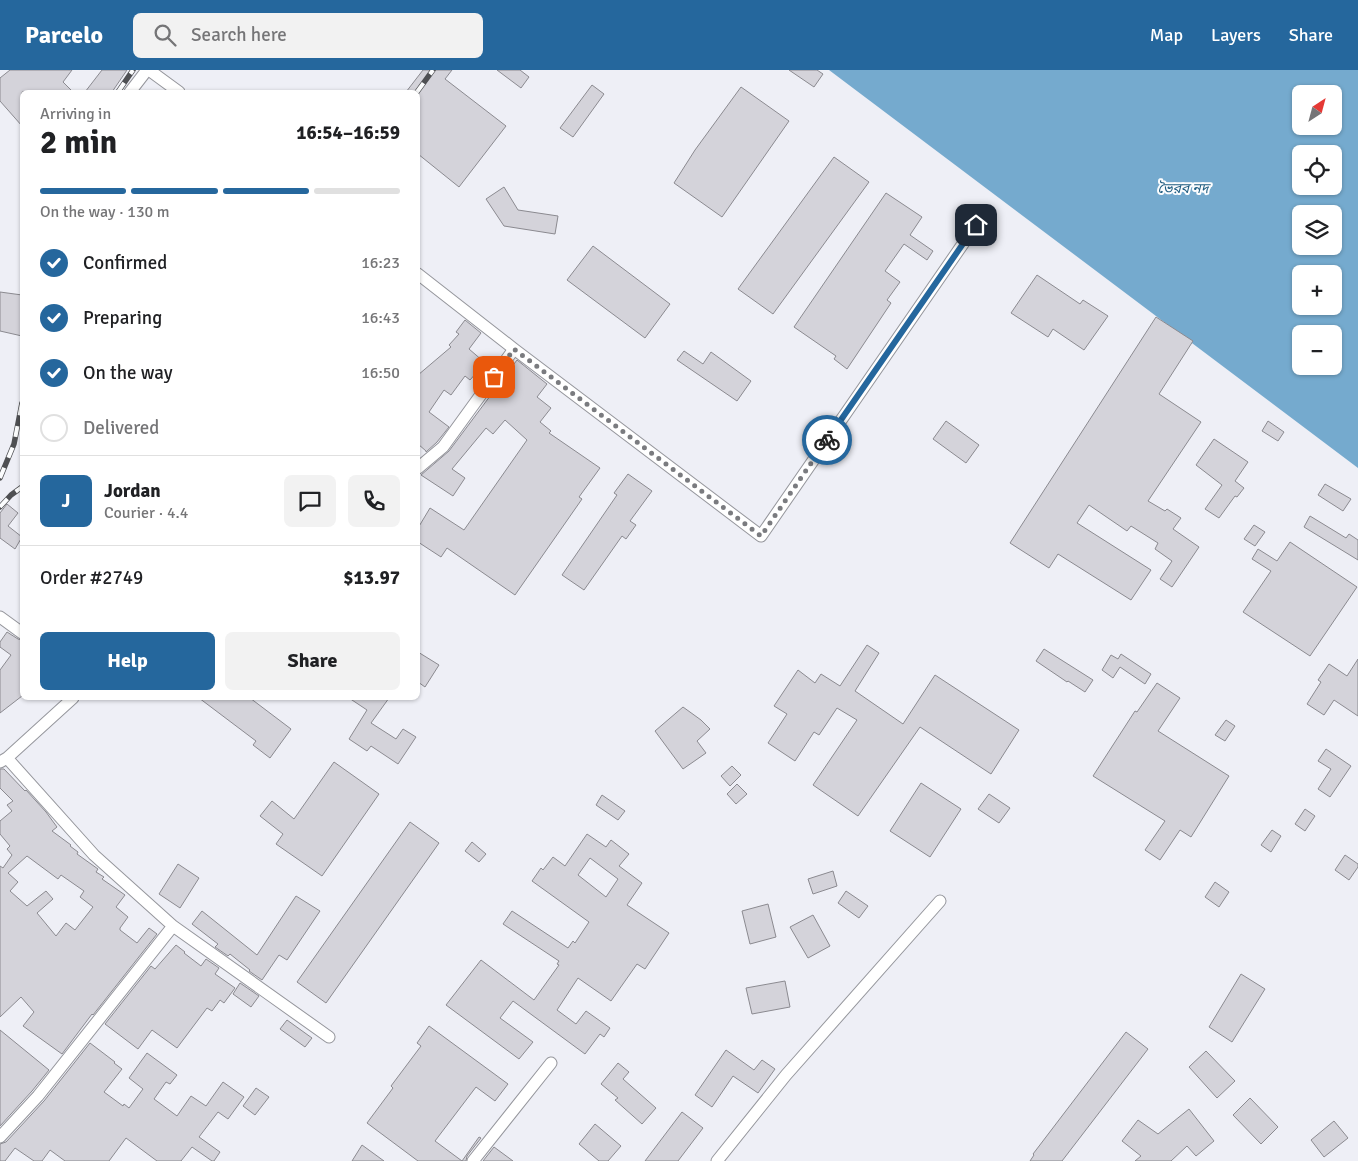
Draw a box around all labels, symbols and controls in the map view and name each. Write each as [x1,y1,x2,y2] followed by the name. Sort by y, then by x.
[133,13,483,58] search box
[25,20,103,50] text: Parcelo
[151,21,179,49] icon: search
[191,23,287,47] text: Search here
[1150,24,1183,46] text: Map
[1211,24,1261,46] text: Layers
[1289,24,1333,46] text: Share
[1292,85,1342,135] north arrow
[1292,85,1342,375] map controls
[40,104,111,124] text: Arriving in
[296,121,400,145] text: 16:54–16:59
[40,123,117,162] text: 2 min
[1292,145,1342,195] button: locate
[1158,180,1212,197] water label: ভৈরব নদ
[40,202,170,222] text: On the way · 130 m
[955,204,997,246] pin
[1292,205,1342,255] button: layers
[962,211,990,239] icon: home
[40,249,68,277] icon: check
[83,251,167,275] text: Confirmed
[361,253,400,273] text: 16:23
[1292,265,1342,315] button: +
[40,304,68,332] icon: check
[83,306,162,330] text: Preparing
[361,308,400,328] text: 16:43
[1292,325,1342,375] button: −
[473,356,515,398] pin
[40,359,68,387] icon: check
[83,361,173,385] text: On the way
[361,363,400,383] text: 16:50
[480,363,508,391] icon: bag
[802,415,852,465] courier
[83,416,159,440] text: Delivered
[813,426,841,454] icon: bike
[284,475,336,527] button: chat
[348,475,400,527] button: phone
[104,479,161,503] text: Jordan
[62,489,70,513] text: J
[104,503,188,523] text: Courier · 4.4
[40,566,143,590] text: Order #2749
[343,566,400,590] text: $13.97
[40,632,215,690] button: Help
[225,632,400,690] button: Share

